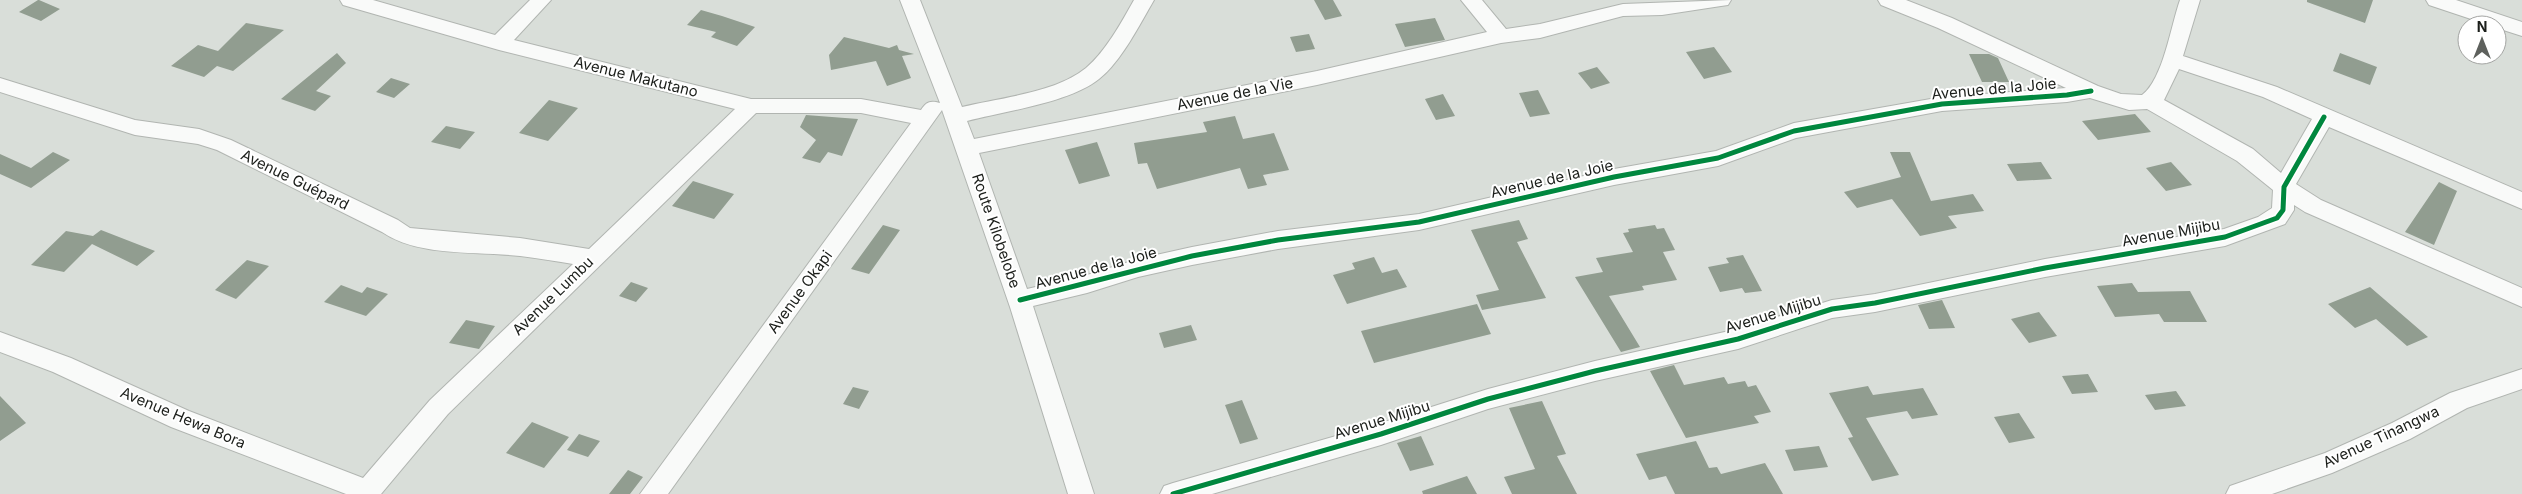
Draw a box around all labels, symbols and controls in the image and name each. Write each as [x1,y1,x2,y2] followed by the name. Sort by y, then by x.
[2457,15,2507,65] north arrow
[2477,18,2487,35] text: N
[572,52,700,101] street label: Avenue Makutano
[1175,73,1295,114] street label: Avenue de la Vie
[1931,74,2057,103] street label: Avenue de la Joie
[238,145,352,214] street label: Avenue Guépard
[1489,155,1615,202] street label: Avenue de la Joie
[968,171,1025,291] street label: Route Kilobelobe
[2120,215,2222,250] street label: Avenue Mijibu
[1033,242,1159,293] street label: Avenue de la Joie
[763,247,836,337] street label: Avenue Okapi
[508,252,597,339] street label: Avenue Lumbu
[1723,290,1823,337] street label: Avenue Mijibu
[118,383,249,453] street label: Avenue Hewa Bora
[1332,396,1432,443] street label: Avenue Mijibu
[2320,401,2442,472] street label: Avenue Tinangwa

